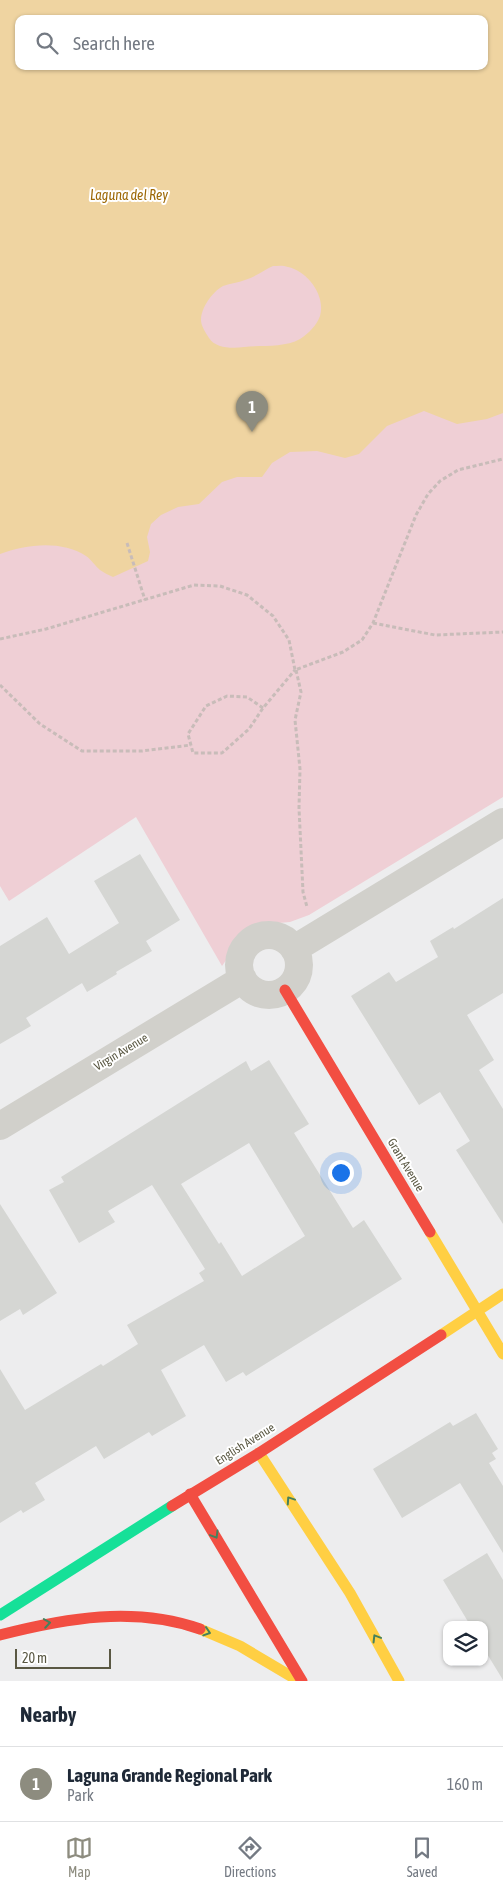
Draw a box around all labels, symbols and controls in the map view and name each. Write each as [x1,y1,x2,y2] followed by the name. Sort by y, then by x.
[15,15,488,70] search box
[33,29,61,57] icon: search
[73,32,155,54] text: Search here
[90,187,168,203] water label: Laguna del Rey
[236,391,268,432] pin: 1
[91,1030,151,1074] street label: Virgin Avenue
[385,1136,427,1194] street label: Grant Avenue
[328,1160,354,1186] your location
[213,1420,277,1468] street label: English Avenue
[287,1496,296,1506] one-way arrow
[209,1530,219,1539] one-way arrow
[43,1618,52,1628] one-way arrow
[443,1621,488,1666] map controls
[443,1621,488,1666] button: layers
[202,1627,211,1637] one-way arrow
[372,1634,382,1643] one-way arrow
[15,1646,111,1669] scale bar
[22,1650,47,1666] text: 20 m
[20,1702,76,1726] text: Nearby
[67,1764,272,1786] text: Laguna Grande Regional Park
[32,1775,40,1793] text: 1
[447,1775,483,1793] text: 160 m
[67,1786,94,1804] text: Park
[65,1834,93,1880] tab: Map
[224,1834,276,1880] tab: Directions
[407,1834,438,1880] tab: Saved

